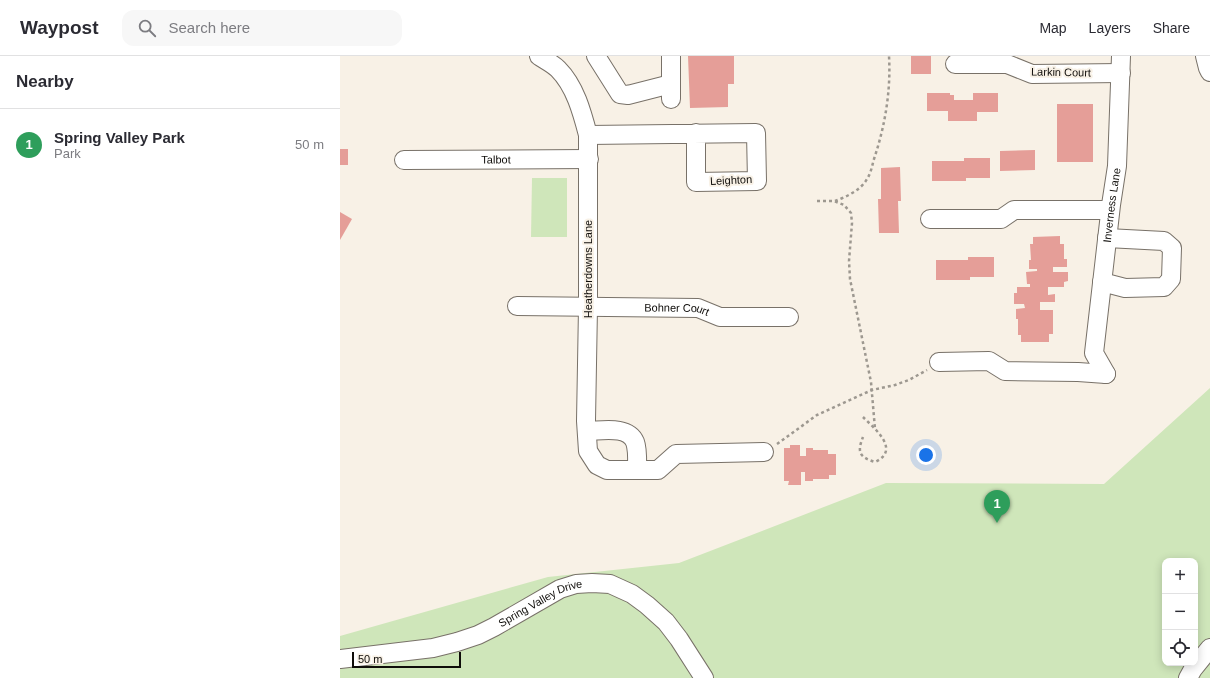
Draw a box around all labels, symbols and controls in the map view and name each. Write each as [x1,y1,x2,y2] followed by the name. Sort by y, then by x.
[122,10,402,46] search box
[20,17,98,38] text: Waypost
[136,17,158,39] icon: search
[168,19,250,36] text: Search here
[1039,20,1067,36] text: Map
[1089,20,1131,36] text: Layers
[1153,20,1190,36] text: Share
[1031,65,1091,79] street label: Larkin Court
[16,72,74,91] text: Nearby
[54,129,185,146] text: Spring Valley Park
[25,137,33,152] text: 1
[295,137,324,152] text: 50 m
[54,146,81,161] text: Park
[481,153,511,166] street label: Talbot
[1101,167,1123,243] street label: Inverness Lane
[710,173,752,187] street label: Leighton
[582,220,594,318] street label: Heatherdowns Lane
[644,301,711,318] street label: Bohner Court
[916,445,936,465] your location
[984,490,1010,523] pin: 1
[1162,558,1198,666] map controls
[1162,558,1198,594] button: +
[496,578,582,629] street label: Spring Valley Drive
[1162,594,1198,630] button: −
[1162,630,1198,666] button: locate
[352,650,461,669] scale bar
[358,653,382,665] text: 50 m

